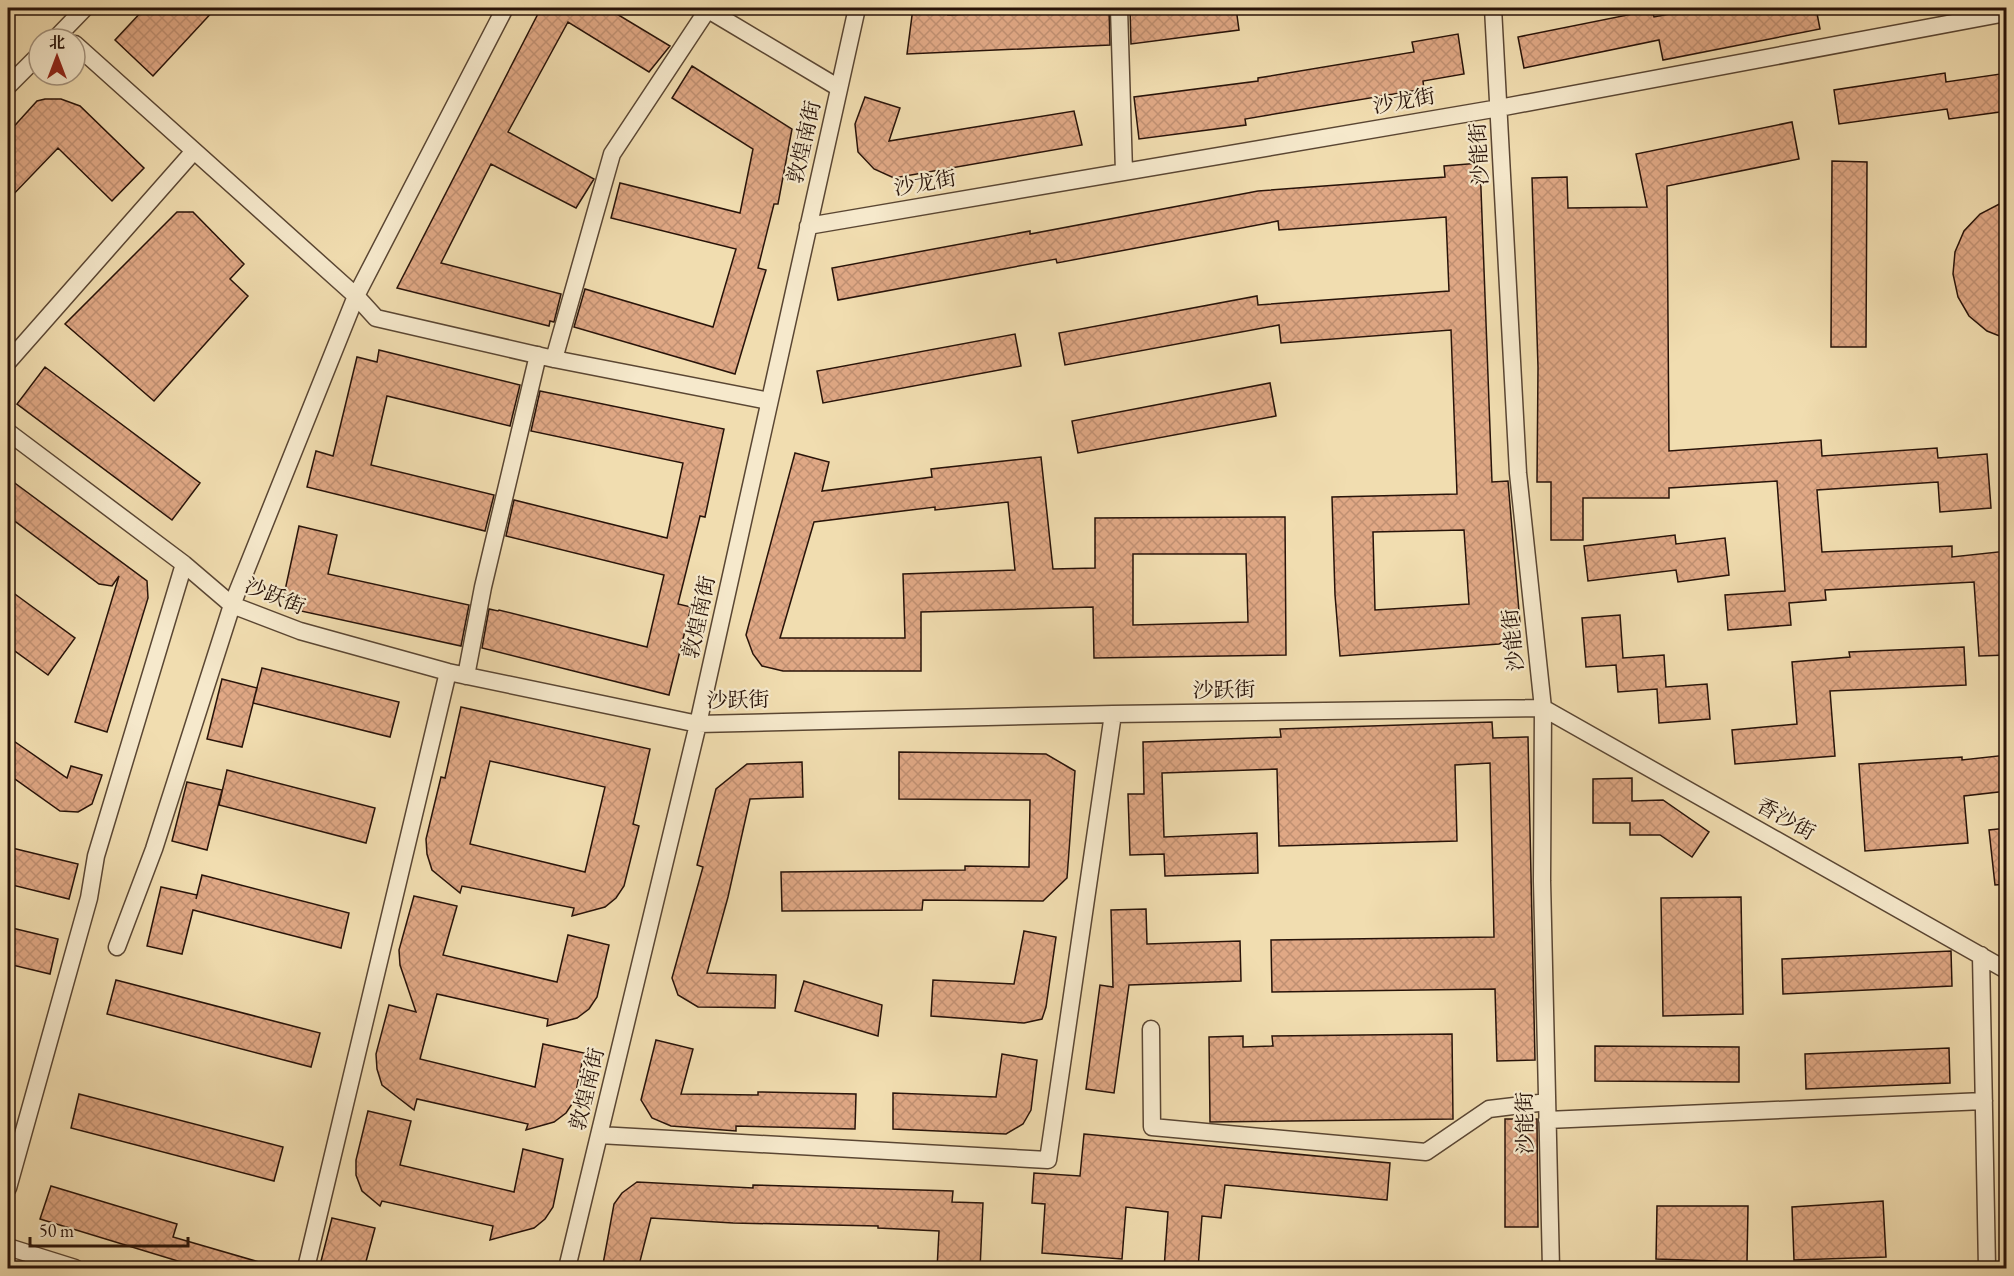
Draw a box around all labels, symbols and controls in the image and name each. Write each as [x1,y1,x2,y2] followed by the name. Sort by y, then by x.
[27,27,87,87] north arrow
[49,32,65,53] text: 北
[1371,82,1437,119] street label: 沙龙街
[781,98,826,186] street label: 敦煌南街
[1463,122,1494,186] street label: 沙能街
[892,164,958,201] street label: 沙龙街
[241,571,309,620] street label: 沙跃街
[677,573,720,661] street label: 敦煌南街
[1496,607,1529,673] street label: 沙能街
[1192,675,1256,704] street label: 沙跃街
[706,685,770,714] street label: 沙跃街
[1752,791,1820,846] street label: 香沙街
[563,1045,610,1133] street label: 敦煌南街
[1510,1091,1539,1155] street label: 沙能街
[30,1210,188,1248] scale bar
[39,1219,74,1242] text: 50 m

